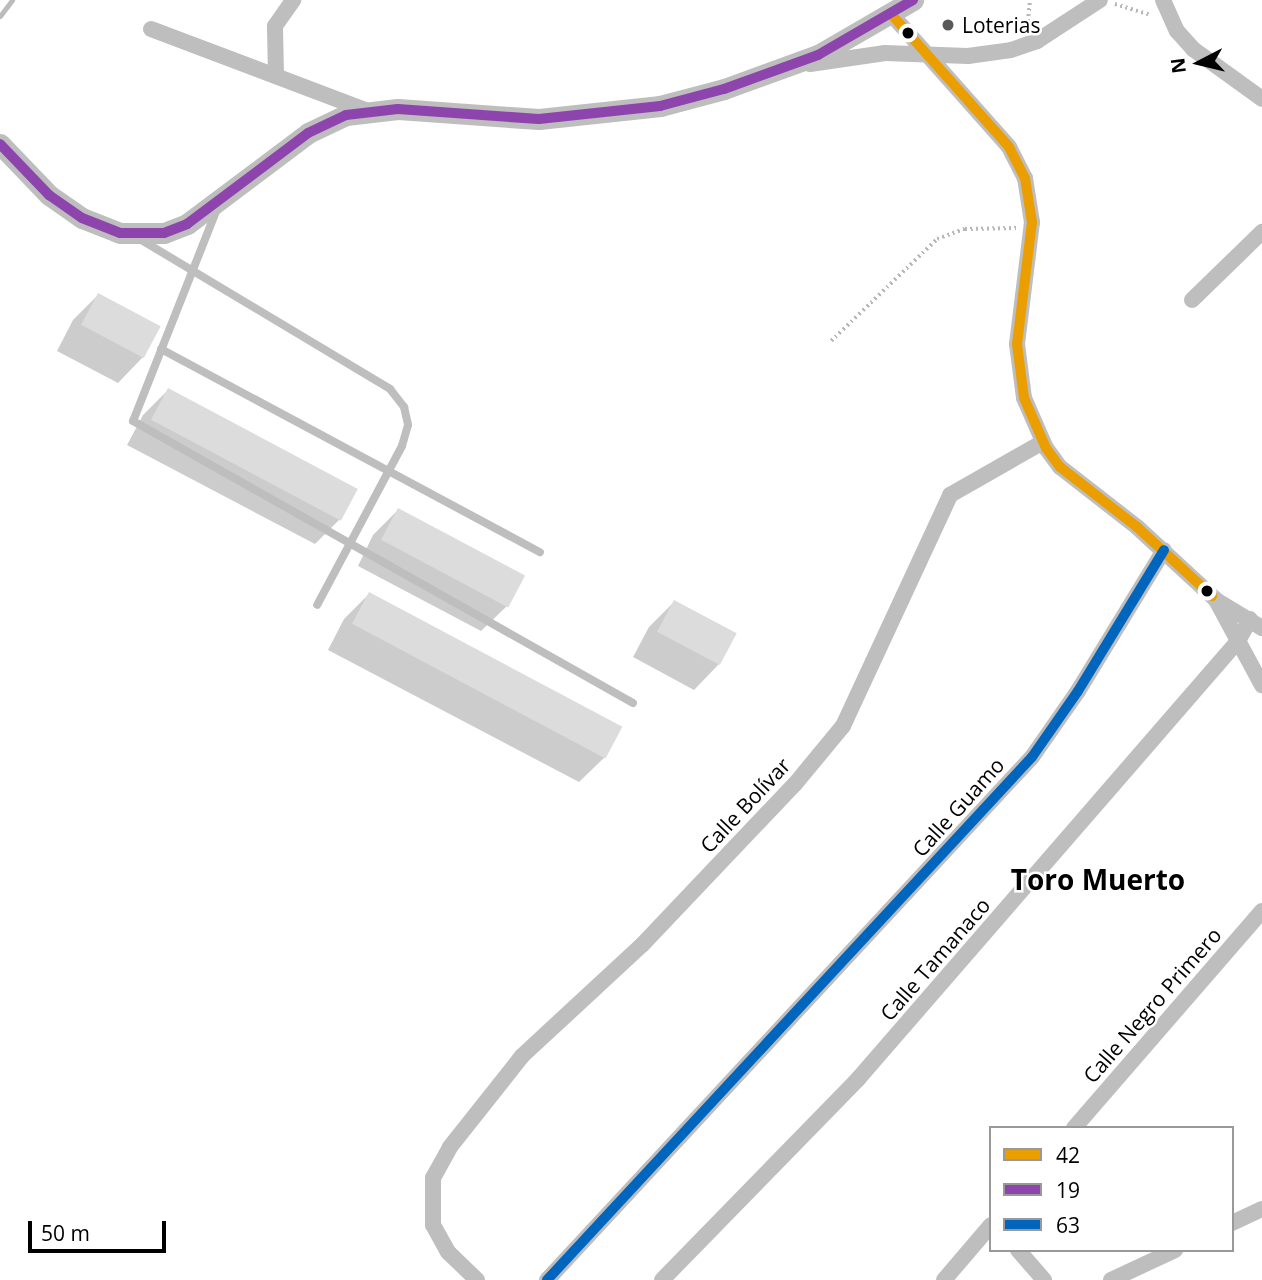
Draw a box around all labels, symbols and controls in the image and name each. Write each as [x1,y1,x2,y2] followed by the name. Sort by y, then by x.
[962,12,1040,38] place label: Loterias
[940,17,956,33] marker: Loterias
[901,26,915,40] unlabelled marker
[1164,28,1234,98] north arrow
[1164,56,1192,75] text: N
[1200,584,1214,598] unlabelled marker
[695,752,795,858] street label: Calle Bolívar
[907,752,1009,862] street label: Calle Guamo
[1011,862,1185,896] district label: Toro Muerto
[875,892,995,1026] street label: Calle Tamanaco
[1078,922,1226,1088] street label: Calle Negro Primero
[989,1126,1234,1252] legend
[1056,1141,1080,1169] text: 42
[1056,1176,1080,1204] text: 19
[32,1206,170,1250] scale bar
[1056,1211,1080,1239] text: 63
[41,1219,90,1247] text: 50 m

